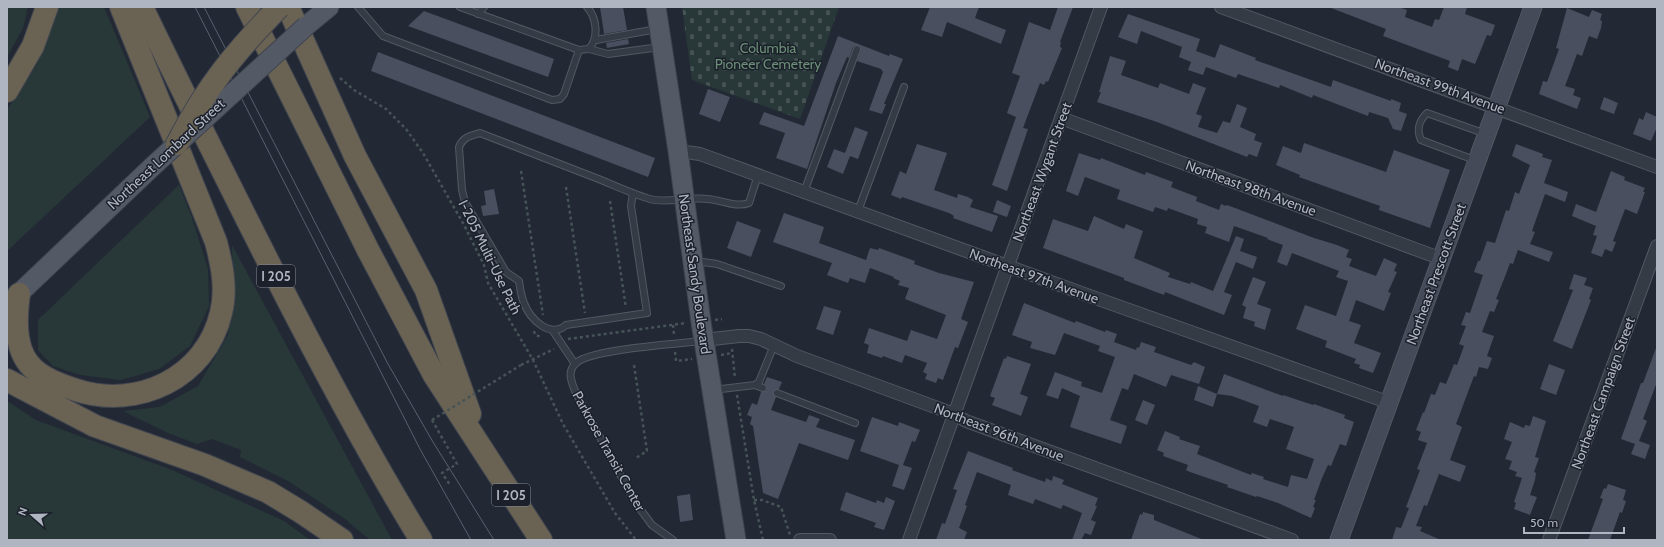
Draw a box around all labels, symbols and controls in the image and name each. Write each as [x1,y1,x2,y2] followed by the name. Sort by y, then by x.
[715,39,821,73] park label: Columbia Pioneer Cemetery
[1372,54,1508,118] street label: Northeast 99th Avenue
[103,95,229,213] street label: Northeast Lombard Street
[1008,100,1076,244] street label: Northeast Wygant Street
[1183,156,1319,220] street label: Northeast 98th Avenue
[675,193,715,355] street label: Northeast Sandy Boulevard
[454,197,526,317] street label: I-205 Multi-Use Path
[1402,201,1470,347] street label: Northeast Prescott Street
[967,244,1101,308] street label: Northeast 97th Avenue
[257,265,295,287] road number: I 205
[1567,314,1639,472] street label: Northeast Campaign Street
[569,388,650,515] street label: Parkrose Transit Center
[932,399,1066,465] street label: Northeast 96th Avenue
[492,484,530,506] road number: I 205
[12,495,52,535] north arrow
[15,506,31,518] text: N
[1524,509,1624,535] scale bar
[1530,515,1558,530] text: 50 m

